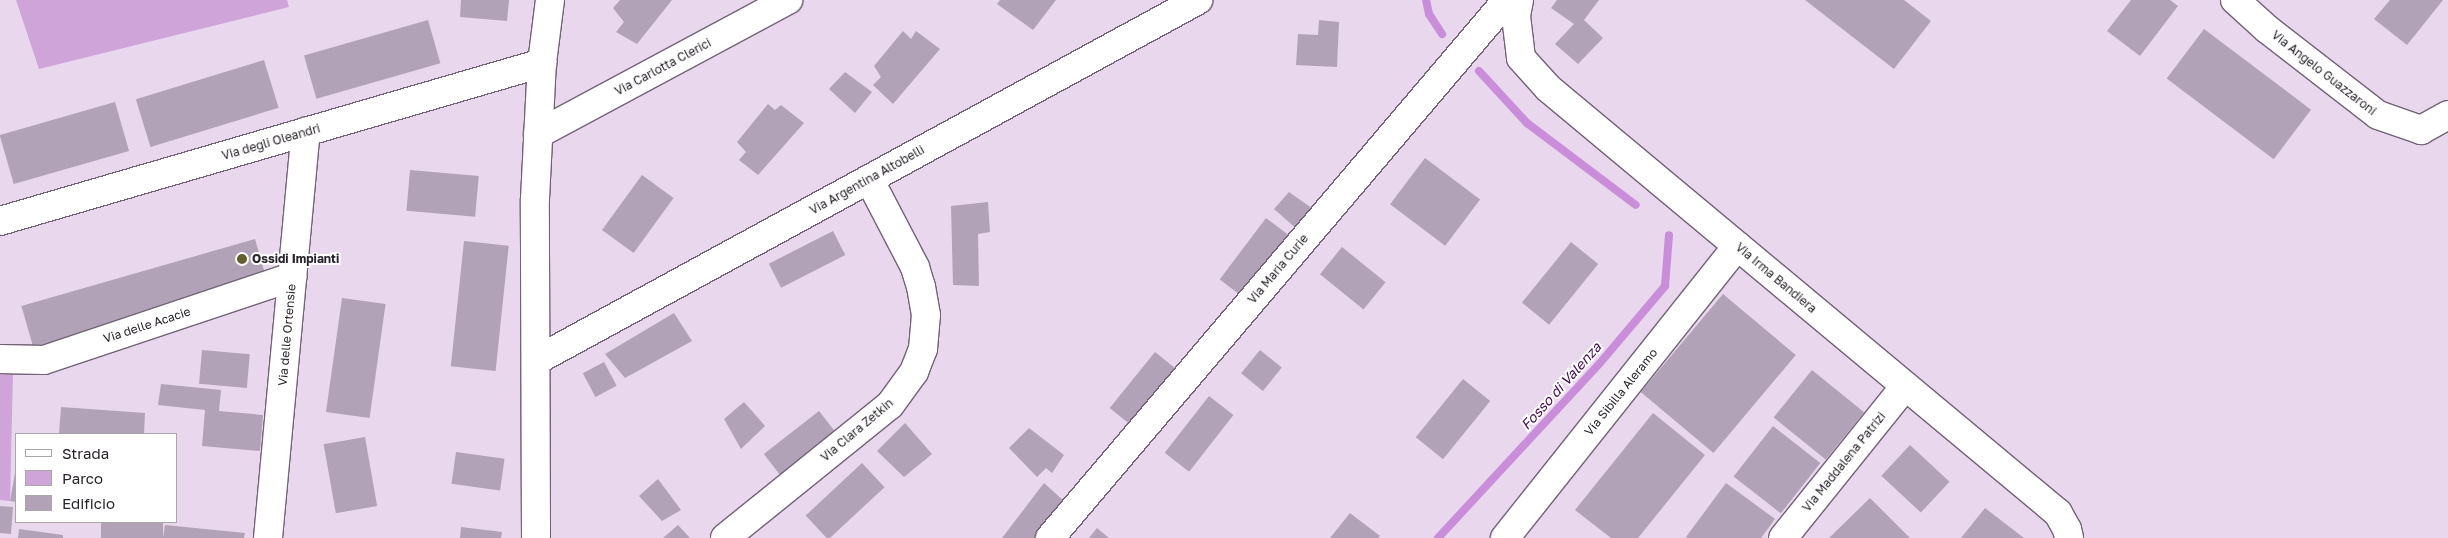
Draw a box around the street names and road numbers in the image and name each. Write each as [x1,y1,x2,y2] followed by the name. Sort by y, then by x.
[2269,28,2379,118] street label: Via Angelo Guazzaroni
[612,35,714,99] street label: Via Carlotta Clerici
[220,121,322,163] street label: Via degli Oleandri
[807,142,927,218] street label: Via Argentina Altobelli
[1245,231,1311,307] street label: Via Maria Curie
[1733,240,1819,316] street label: Via Irma Bandiera
[275,283,299,387] street label: Via delle Ortensie
[102,304,192,346] street label: Via delle Acacie
[1582,346,1660,438] street label: Via Sibilla Aleramo
[818,395,896,465] street label: Via Clara Zetkin
[1799,409,1889,515] street label: Via Maddalena Patrizi

